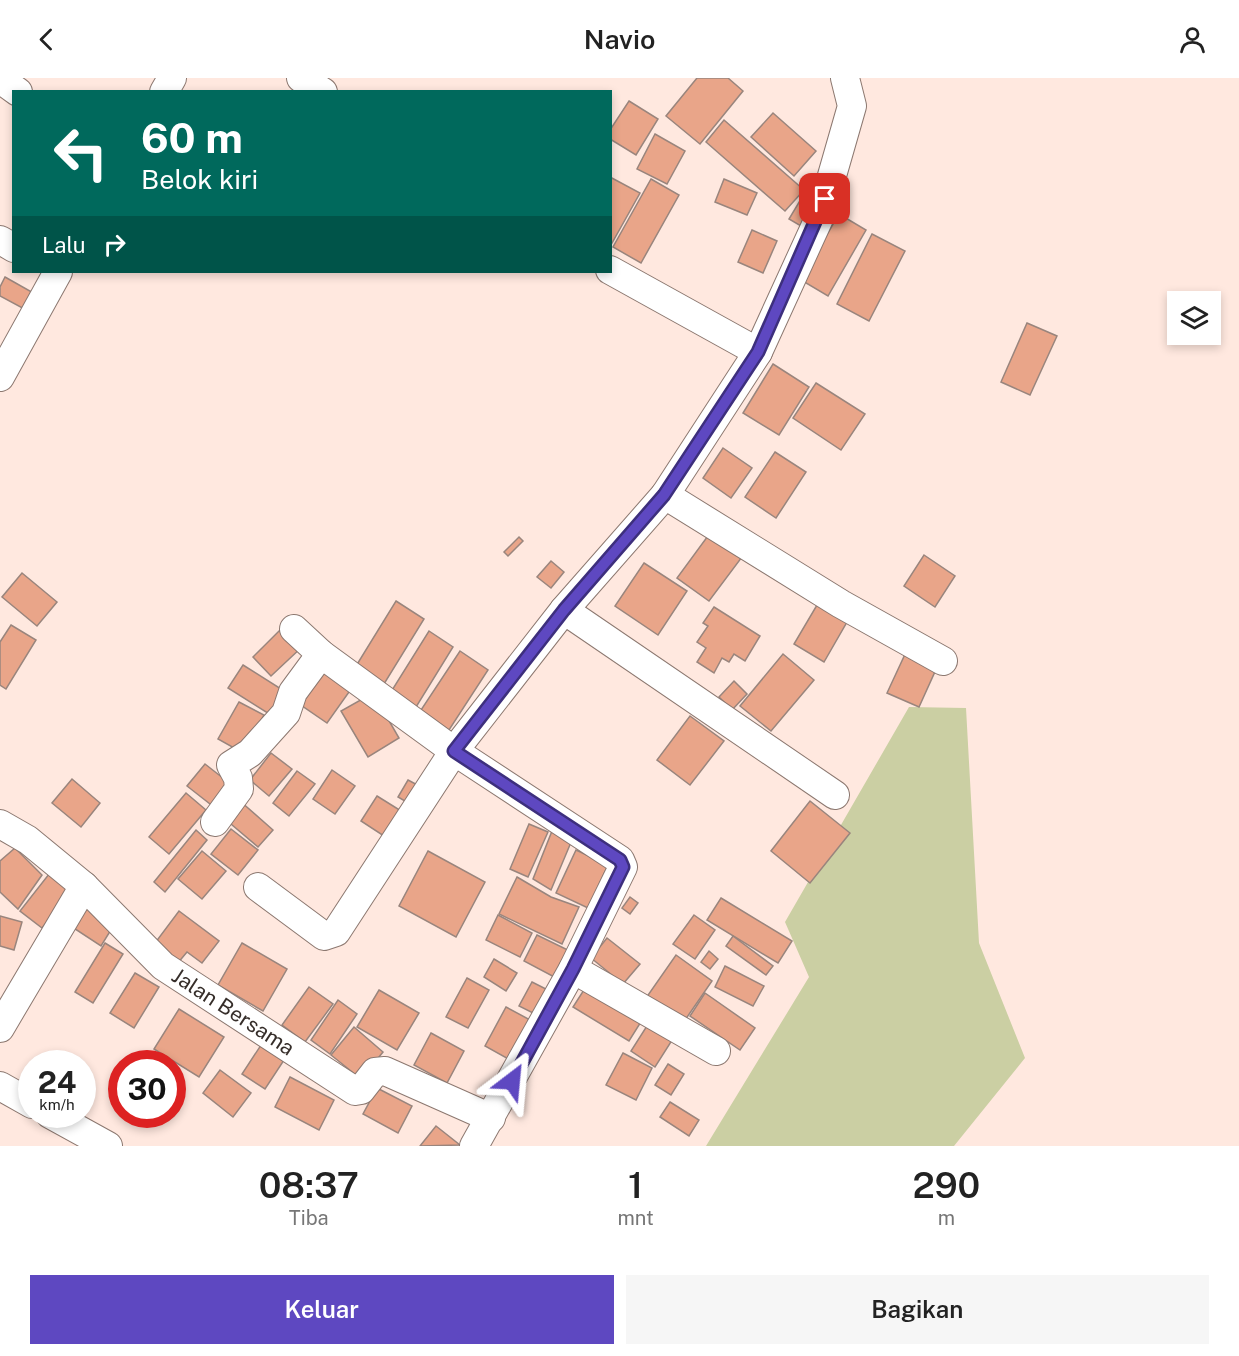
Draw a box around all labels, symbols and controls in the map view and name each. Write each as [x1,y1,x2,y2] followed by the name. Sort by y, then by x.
[30,23,63,56] icon: back
[584,23,655,55] text: Navio
[1176,23,1209,56] icon: person
[141,113,243,162] text: 60 m
[42,114,120,192] icon: left
[141,163,258,195] text: Belok kiri
[799,173,850,224] pin
[808,182,841,215] icon: arrive
[98,228,131,261] icon: right
[42,232,86,258] text: Lalu
[1167,291,1221,345] map controls
[1167,291,1221,345] button: layers
[167,963,299,1060] street label: Jalan Bersama
[480,1049,544,1113] position arrow
[108,1050,186,1128] speed limit sign: 30
[38,1064,76,1100] text: 24
[39,1096,75,1113] text: km/h
[259,1164,359,1206] text: 08:37
[628,1164,643,1206] text: 1
[912,1164,980,1206] text: 290
[289,1206,329,1230] text: Tiba
[618,1206,654,1230] text: mnt
[938,1206,955,1230] text: m
[30,1275,614,1344] button: Keluar
[626,1275,1209,1344] button: Bagikan

